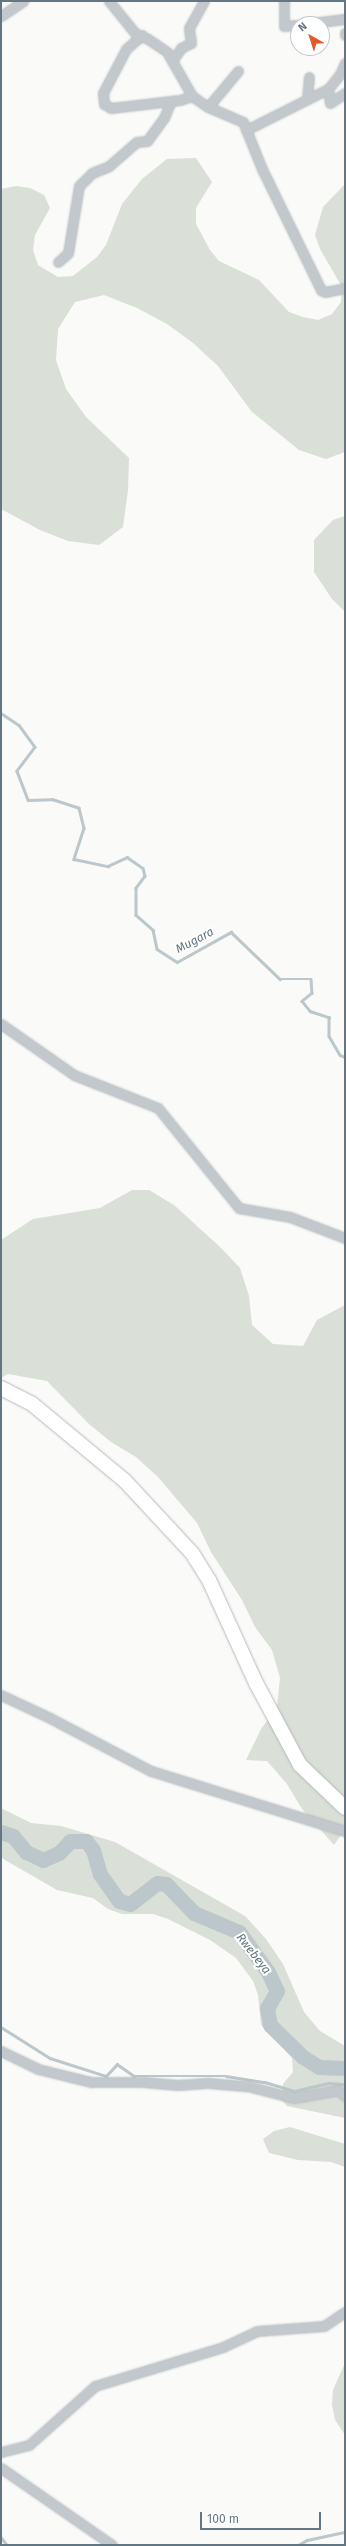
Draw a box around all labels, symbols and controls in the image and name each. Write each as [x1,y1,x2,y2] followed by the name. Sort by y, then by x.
[290,16,330,56] north arrow
[296,20,310,34] text: N
[174,925,216,957] water label: Mugara
[233,1931,273,1977] water label: Rwebeya
[202,2504,323,2530] scale bar
[207,2512,239,2526] text: 100 m

